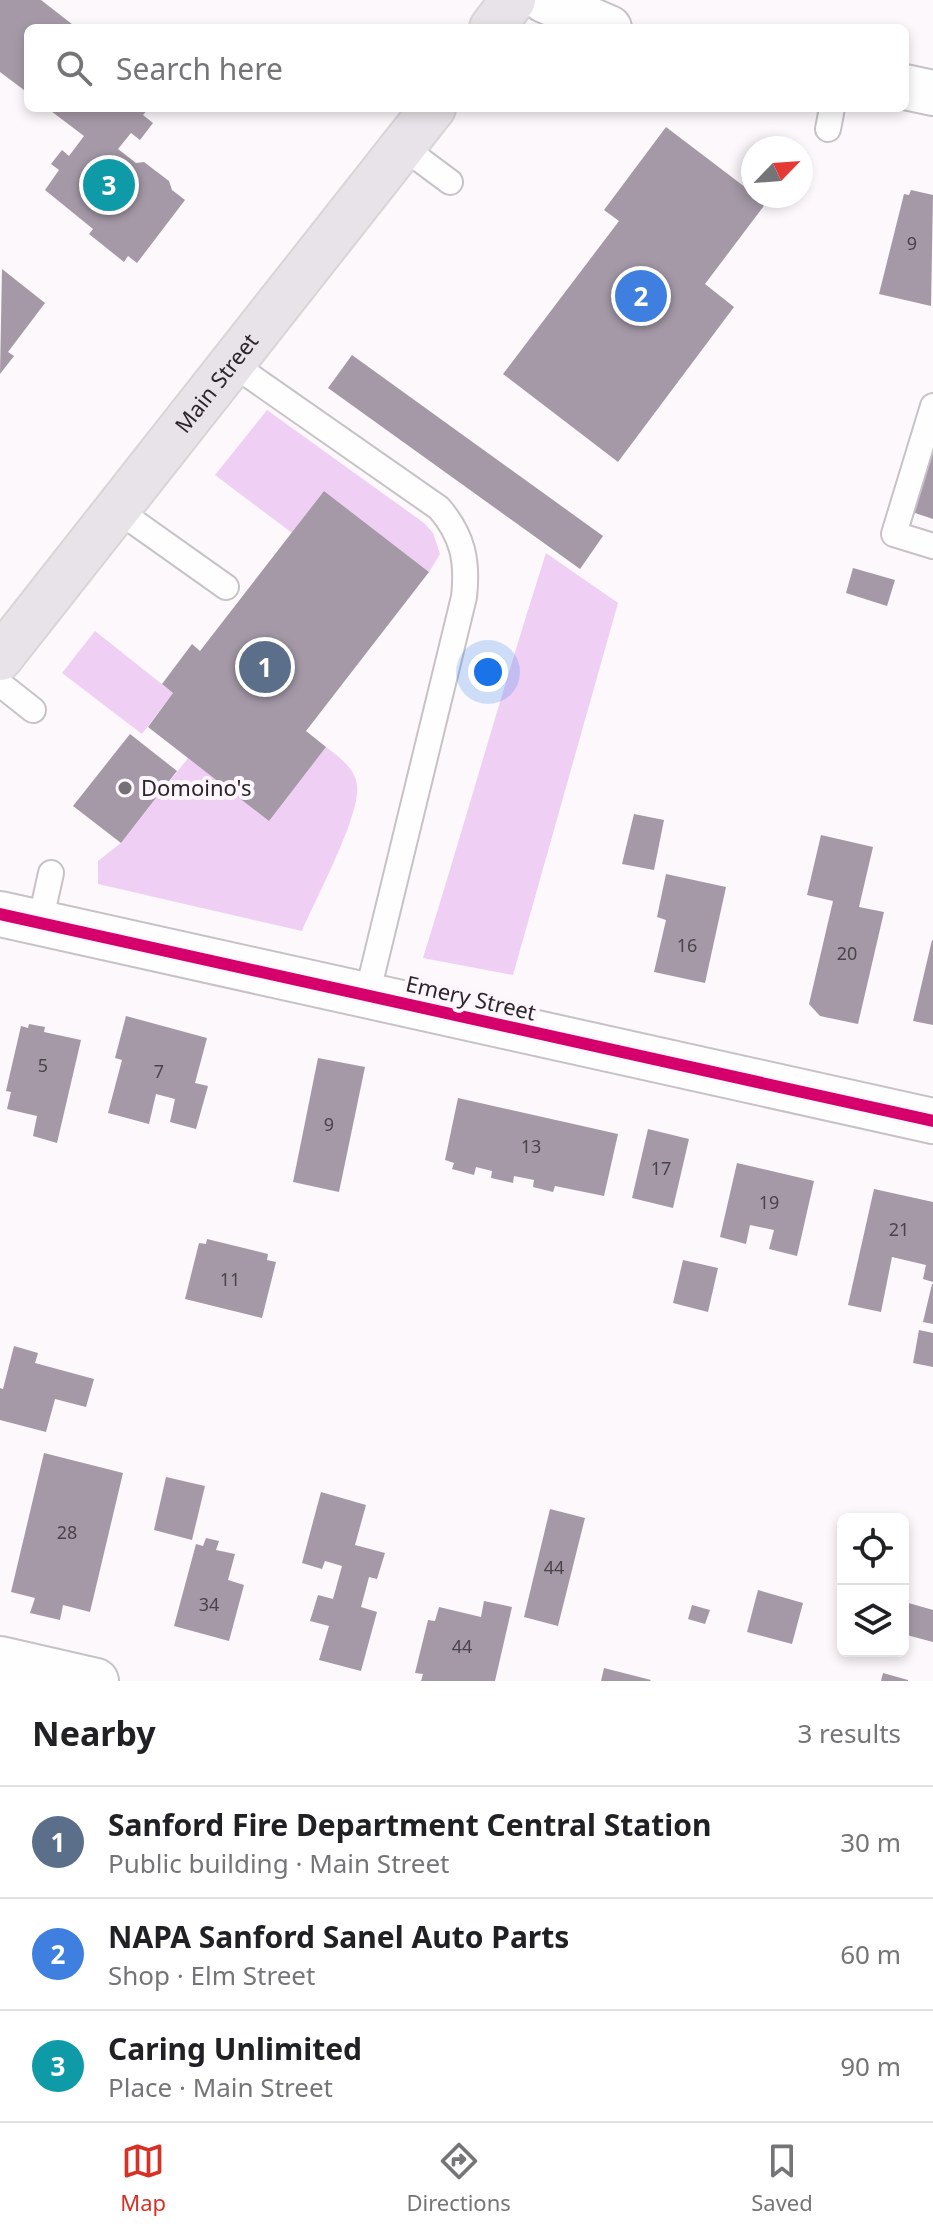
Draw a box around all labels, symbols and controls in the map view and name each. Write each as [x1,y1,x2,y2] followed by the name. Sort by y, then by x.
[24,24,909,112] search box
[52,46,96,90] icon: search
[116,48,283,89] text: Search here
[741,136,813,208] north arrow
[83,155,135,215] pin: 3
[907,231,917,255] house number: 9
[615,266,667,326] pin: 2
[167,326,264,438] street label: Main Street
[239,637,291,697] pin: 1
[468,652,508,692] your location
[141,772,251,802] place label: Domoino's
[116,779,134,797] marker: Domoino's
[677,933,697,957] house number: 16
[837,941,857,965] house number: 20
[403,967,539,1027] street label: Emery Street
[38,1053,48,1077] house number: 5
[154,1059,164,1083] house number: 7
[324,1112,334,1136] house number: 9
[521,1134,541,1158] house number: 13
[651,1156,671,1180] house number: 17
[759,1190,779,1214] house number: 19
[889,1217,909,1241] house number: 21
[220,1267,240,1291] house number: 11
[837,1513,909,1657] map controls
[837,1513,909,1585] button: locate
[57,1520,77,1544] house number: 28
[544,1555,564,1579] house number: 44
[837,1585,909,1657] button: layers
[199,1592,219,1616] house number: 34
[452,1634,472,1658] house number: 44
[32,1710,156,1756] text: Nearby
[797,1715,901,1751] text: 3 results
[108,1804,712,1845] text: Sanford Fire Department Central Station
[51,1824,65,1860] text: 1
[840,1824,901,1860] text: 30 m
[108,1845,449,1881] text: Public building · Main Street
[108,1916,569,1957] text: NAPA Sanford Sanel Auto Parts
[51,1936,65,1972] text: 2
[840,1936,901,1972] text: 60 m
[108,1957,315,1993] text: Shop · Elm Street
[108,2028,362,2069] text: Caring Unlimited
[51,2048,65,2084] text: 3
[840,2048,901,2084] text: 90 m
[108,2069,333,2105] text: Place · Main Street
[120,2139,166,2217] tab: Map
[406,2139,511,2217] tab: Directions
[751,2139,813,2217] tab: Saved

